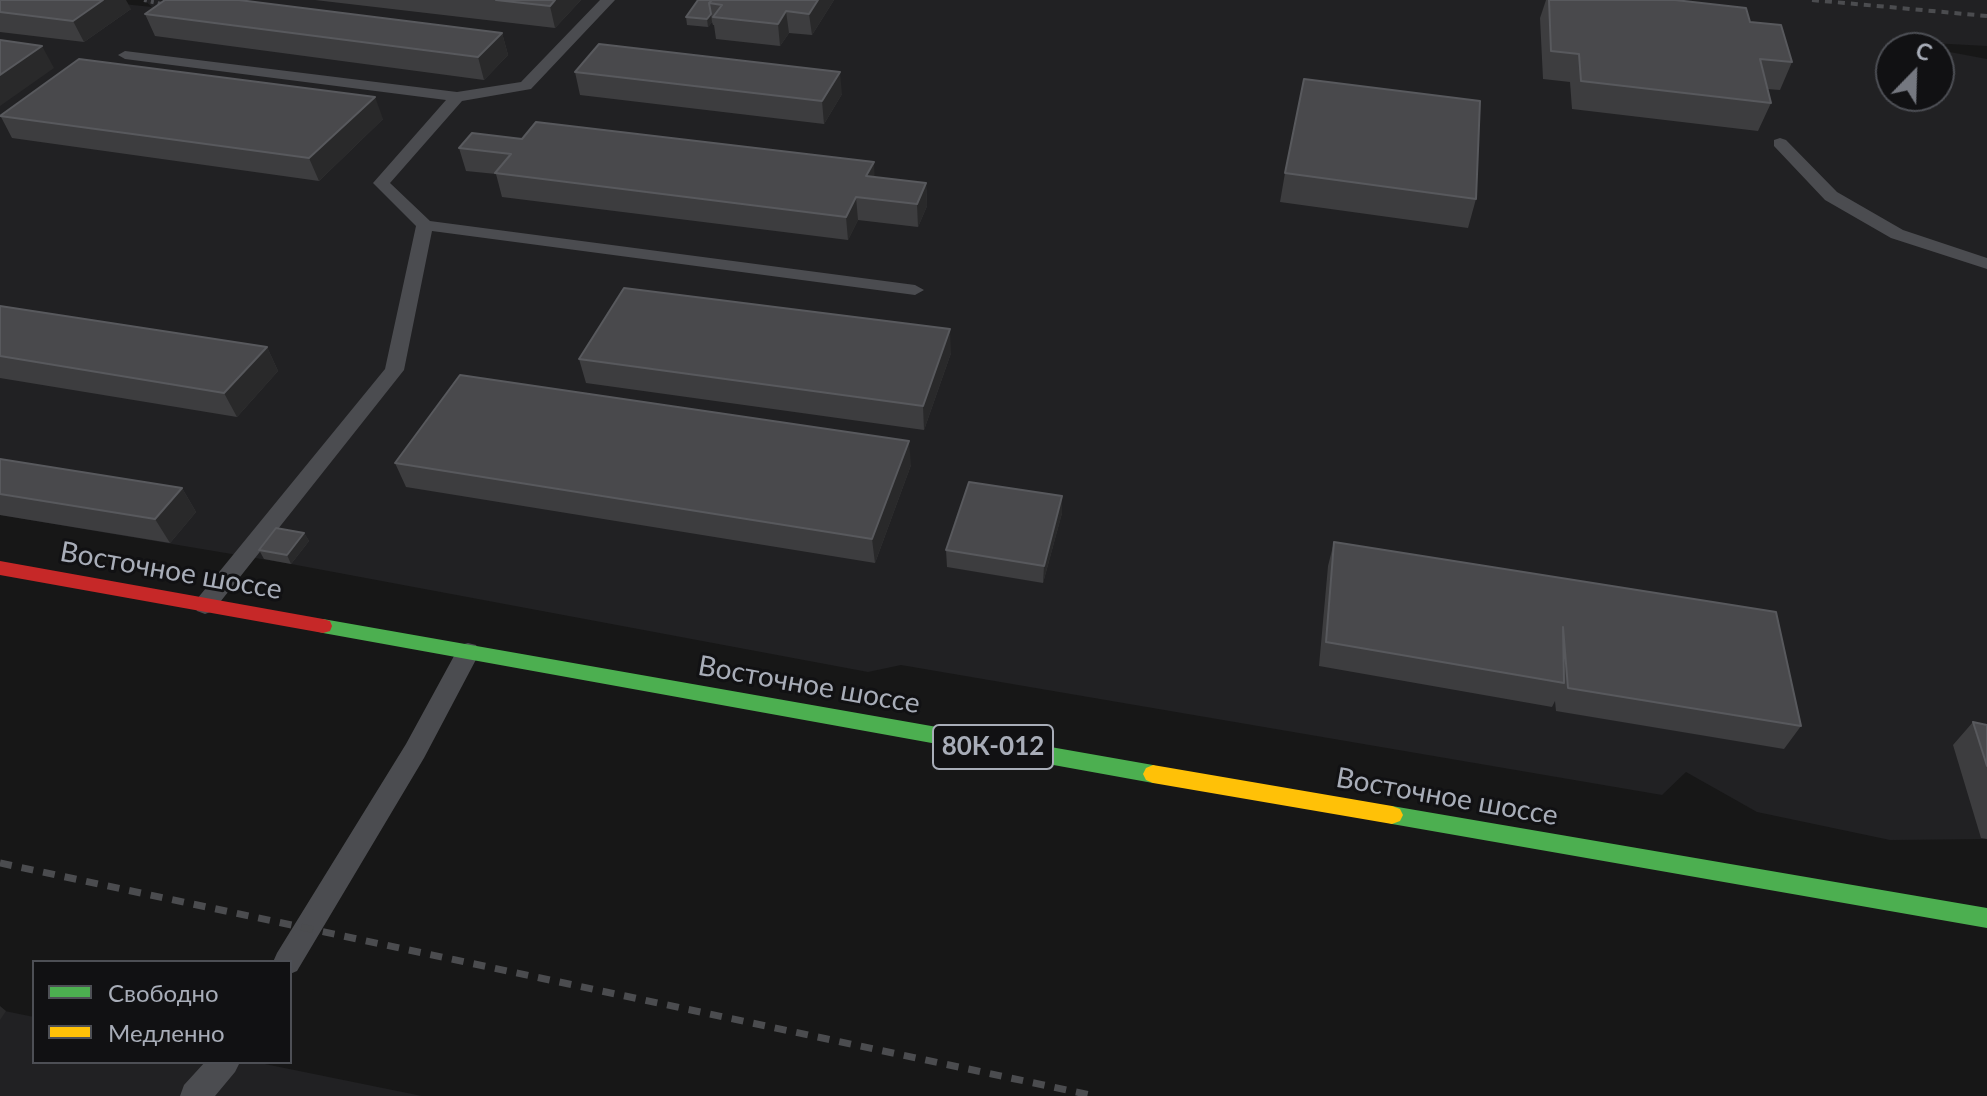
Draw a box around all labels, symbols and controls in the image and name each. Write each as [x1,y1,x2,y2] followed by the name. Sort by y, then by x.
[1875,32,1955,112] north arrow
[1912,36,1936,67] text: С
[58,535,284,607] street label: Восточное шоссе
[696,649,922,721] street label: Восточное шоссе
[933,725,1053,769] road number: 80К-012
[1334,761,1560,833] street label: Восточное шоссе
[32,960,292,1064] legend
[108,978,219,1007] text: Свободно
[108,1018,225,1047] text: Медленно

